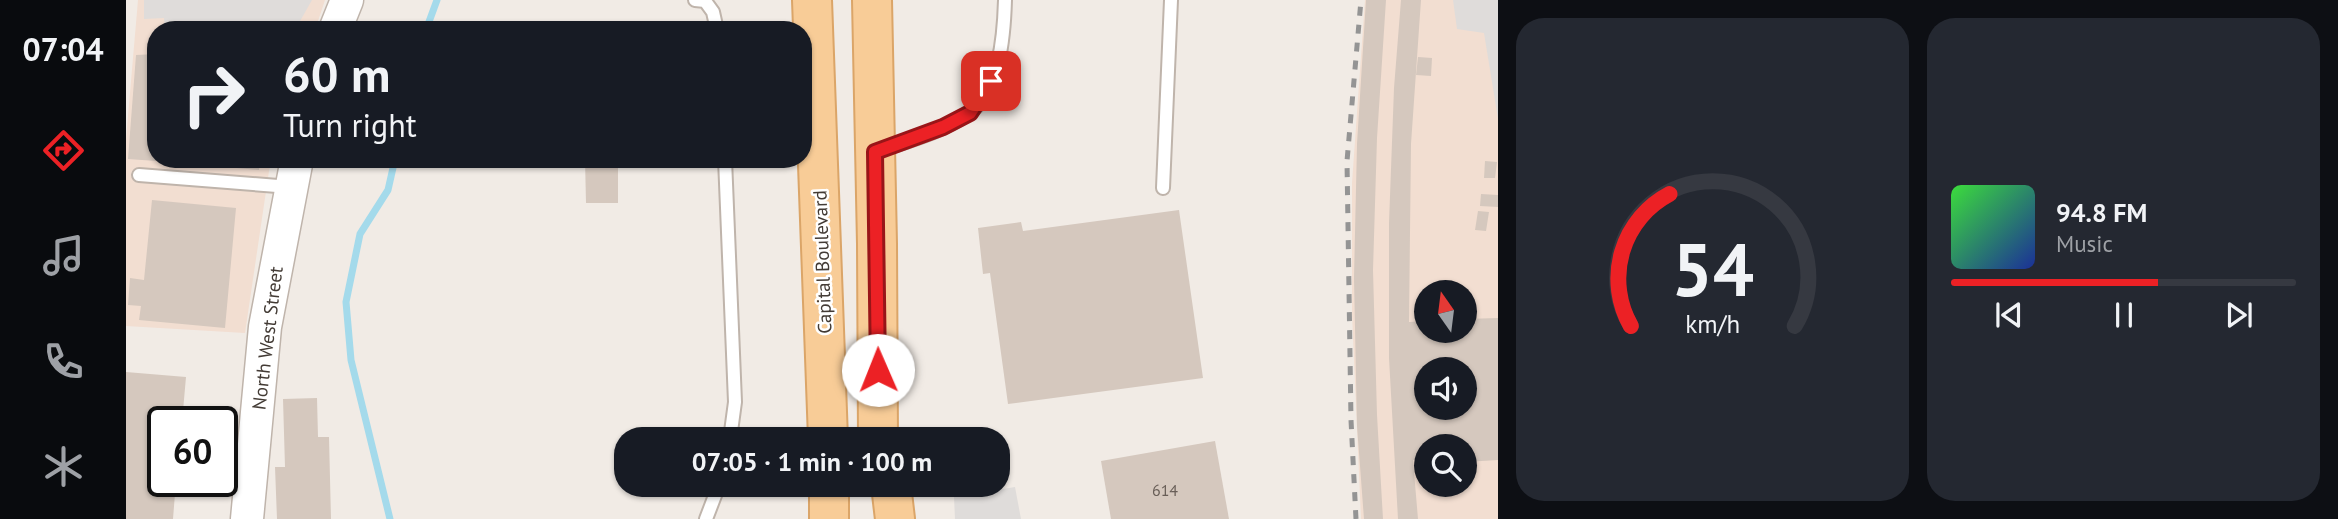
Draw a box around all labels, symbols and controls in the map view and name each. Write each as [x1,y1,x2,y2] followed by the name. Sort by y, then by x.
[22,28,104,70] text: 07:04
[283,42,390,106] text: 60 m
[168,49,259,140] icon: right
[961,51,1021,111] pin
[972,62,1010,100] icon: arrive
[283,104,417,146] text: Turn right
[39,126,88,175] icon: directions
[808,190,836,334] street label: Capital Boulevard
[2056,196,2147,229] text: 94.8 FM
[1671,222,1754,316] text: 54
[2056,229,2113,258] text: Music
[39,231,88,280] icon: music
[246,264,288,411] street label: North West Street
[1414,280,1477,343] north arrow
[1414,280,1477,497] map controls
[1990,296,2028,334] icon: previous
[2105,296,2143,334] icon: pause
[2220,296,2258,334] icon: next
[1685,307,1740,339] text: km/h
[841,333,915,407] position arrow
[39,337,88,386] icon: phone
[1414,357,1477,420] button: sound
[147,406,238,497] speed limit sign: 60
[1414,434,1477,497] button: search
[39,442,88,491] icon: climate
[692,445,932,478] text: 07:05 · 1 min · 100 m
[1152,480,1178,500] house number: 614

